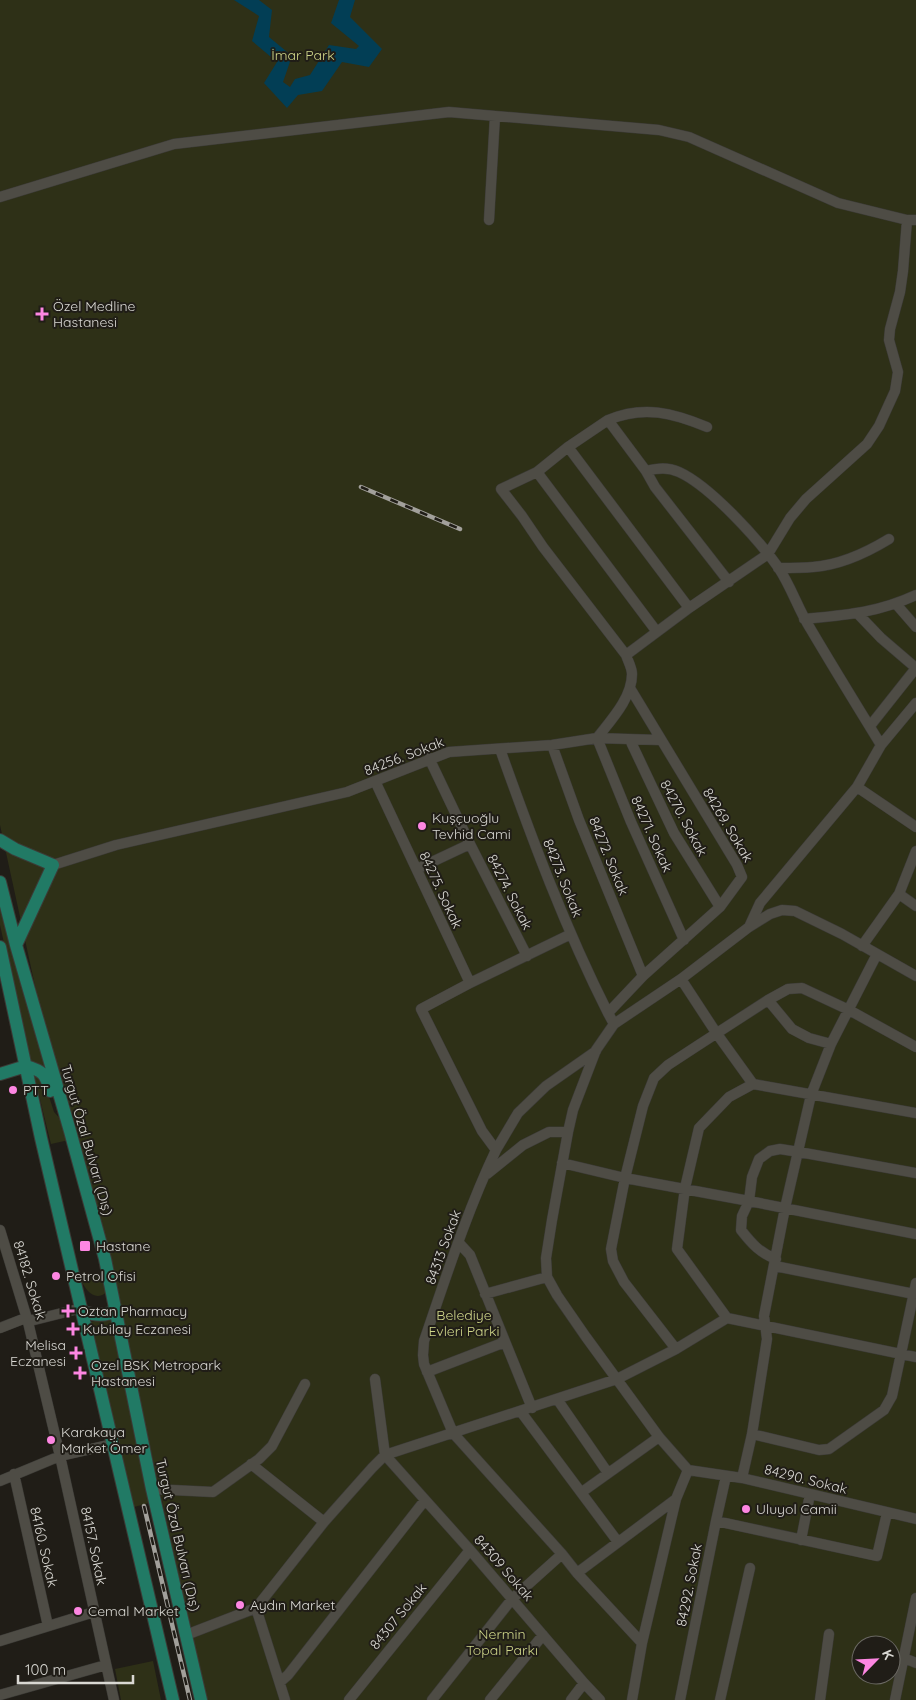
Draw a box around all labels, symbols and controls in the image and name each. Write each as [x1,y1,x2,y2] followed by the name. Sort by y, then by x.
[271,46,335,64] park label: İmar Park
[53,297,136,331] place label: Özel Medline Hastanesi
[35,307,49,321] marker: Özel Medline Hastanesi
[362,733,446,779] street label: 84256. Sokak
[656,777,712,859] street label: 84270. Sokak
[699,785,757,865] street label: 84269. Sokak
[627,793,677,875] street label: 84271. Sokak
[432,809,511,843] place label: Kuşçuoğlu Tevhid Cami
[585,814,633,898] street label: 84272. Sokak
[416,820,428,832] marker: Kuşçuoğlu Tevhid Cami
[539,836,587,920] street label: 84273. Sokak
[415,849,467,931] street label: 84275. Sokak
[483,851,537,933] street label: 84274. Sokak
[57,1062,117,1218] street label: Turgut Özal Bulvarı (Dış)
[23,1081,49,1099] place label: PTT
[7,1084,19,1096] marker: PTT
[421,1207,465,1287] street label: 84313 Sokak
[96,1237,150,1255] place label: Hastane
[9,1238,51,1322] street label: 84182. Sokak
[78,1239,92,1253] marker: Hastane
[66,1267,136,1285] place label: Petrol Ofisi
[50,1270,62,1282] marker: Petrol Ofisi
[78,1302,187,1320] place label: Oztan Pharmacy
[62,1305,74,1317] marker: Oztan Pharmacy
[429,1306,499,1340] park label: Belediye Evleri Parki
[83,1320,191,1338] place label: Kubilay Eczanesi
[67,1323,79,1335] marker: Kubilay Eczanesi
[10,1336,66,1370] place label: Melisa Eczanesi
[70,1347,82,1359] marker: Melisa Eczanesi
[91,1356,221,1390] place label: Ozel BSK Metropark Hastanesi
[73,1366,87,1380] marker: Ozel BSK Metropark Hastanesi
[61,1423,148,1457] place label: Karakaya Market Ömer
[45,1434,57,1446] marker: Karakaya Market Ömer
[152,1457,204,1613] street label: Turgut Özal Bulvarı (Dış)
[763,1460,849,1498] street label: 84290. Sokak
[756,1500,837,1518] place label: Uluyol Camii
[740,1503,752,1515] marker: Uluyol Camii
[26,1505,62,1589] street label: 84160. Sokak
[77,1505,111,1587] street label: 84157. Sokak
[470,1531,538,1605] street label: 84309 Sokak
[672,1542,706,1628] street label: 84292. Sokak
[366,1579,430,1653] street label: 84307 Sokak
[250,1596,336,1614] place label: Aydın Market
[234,1599,246,1611] marker: Aydın Market
[88,1602,179,1620] place label: Cemal Market
[72,1605,84,1617] marker: Cemal Market
[466,1625,538,1659] park label: Nermin Topal Parkı
[851,1635,901,1685] north arrow
[878,1647,898,1663] text: K
[18,1652,132,1684] scale bar
[25,1660,66,1679] text: 100 m

